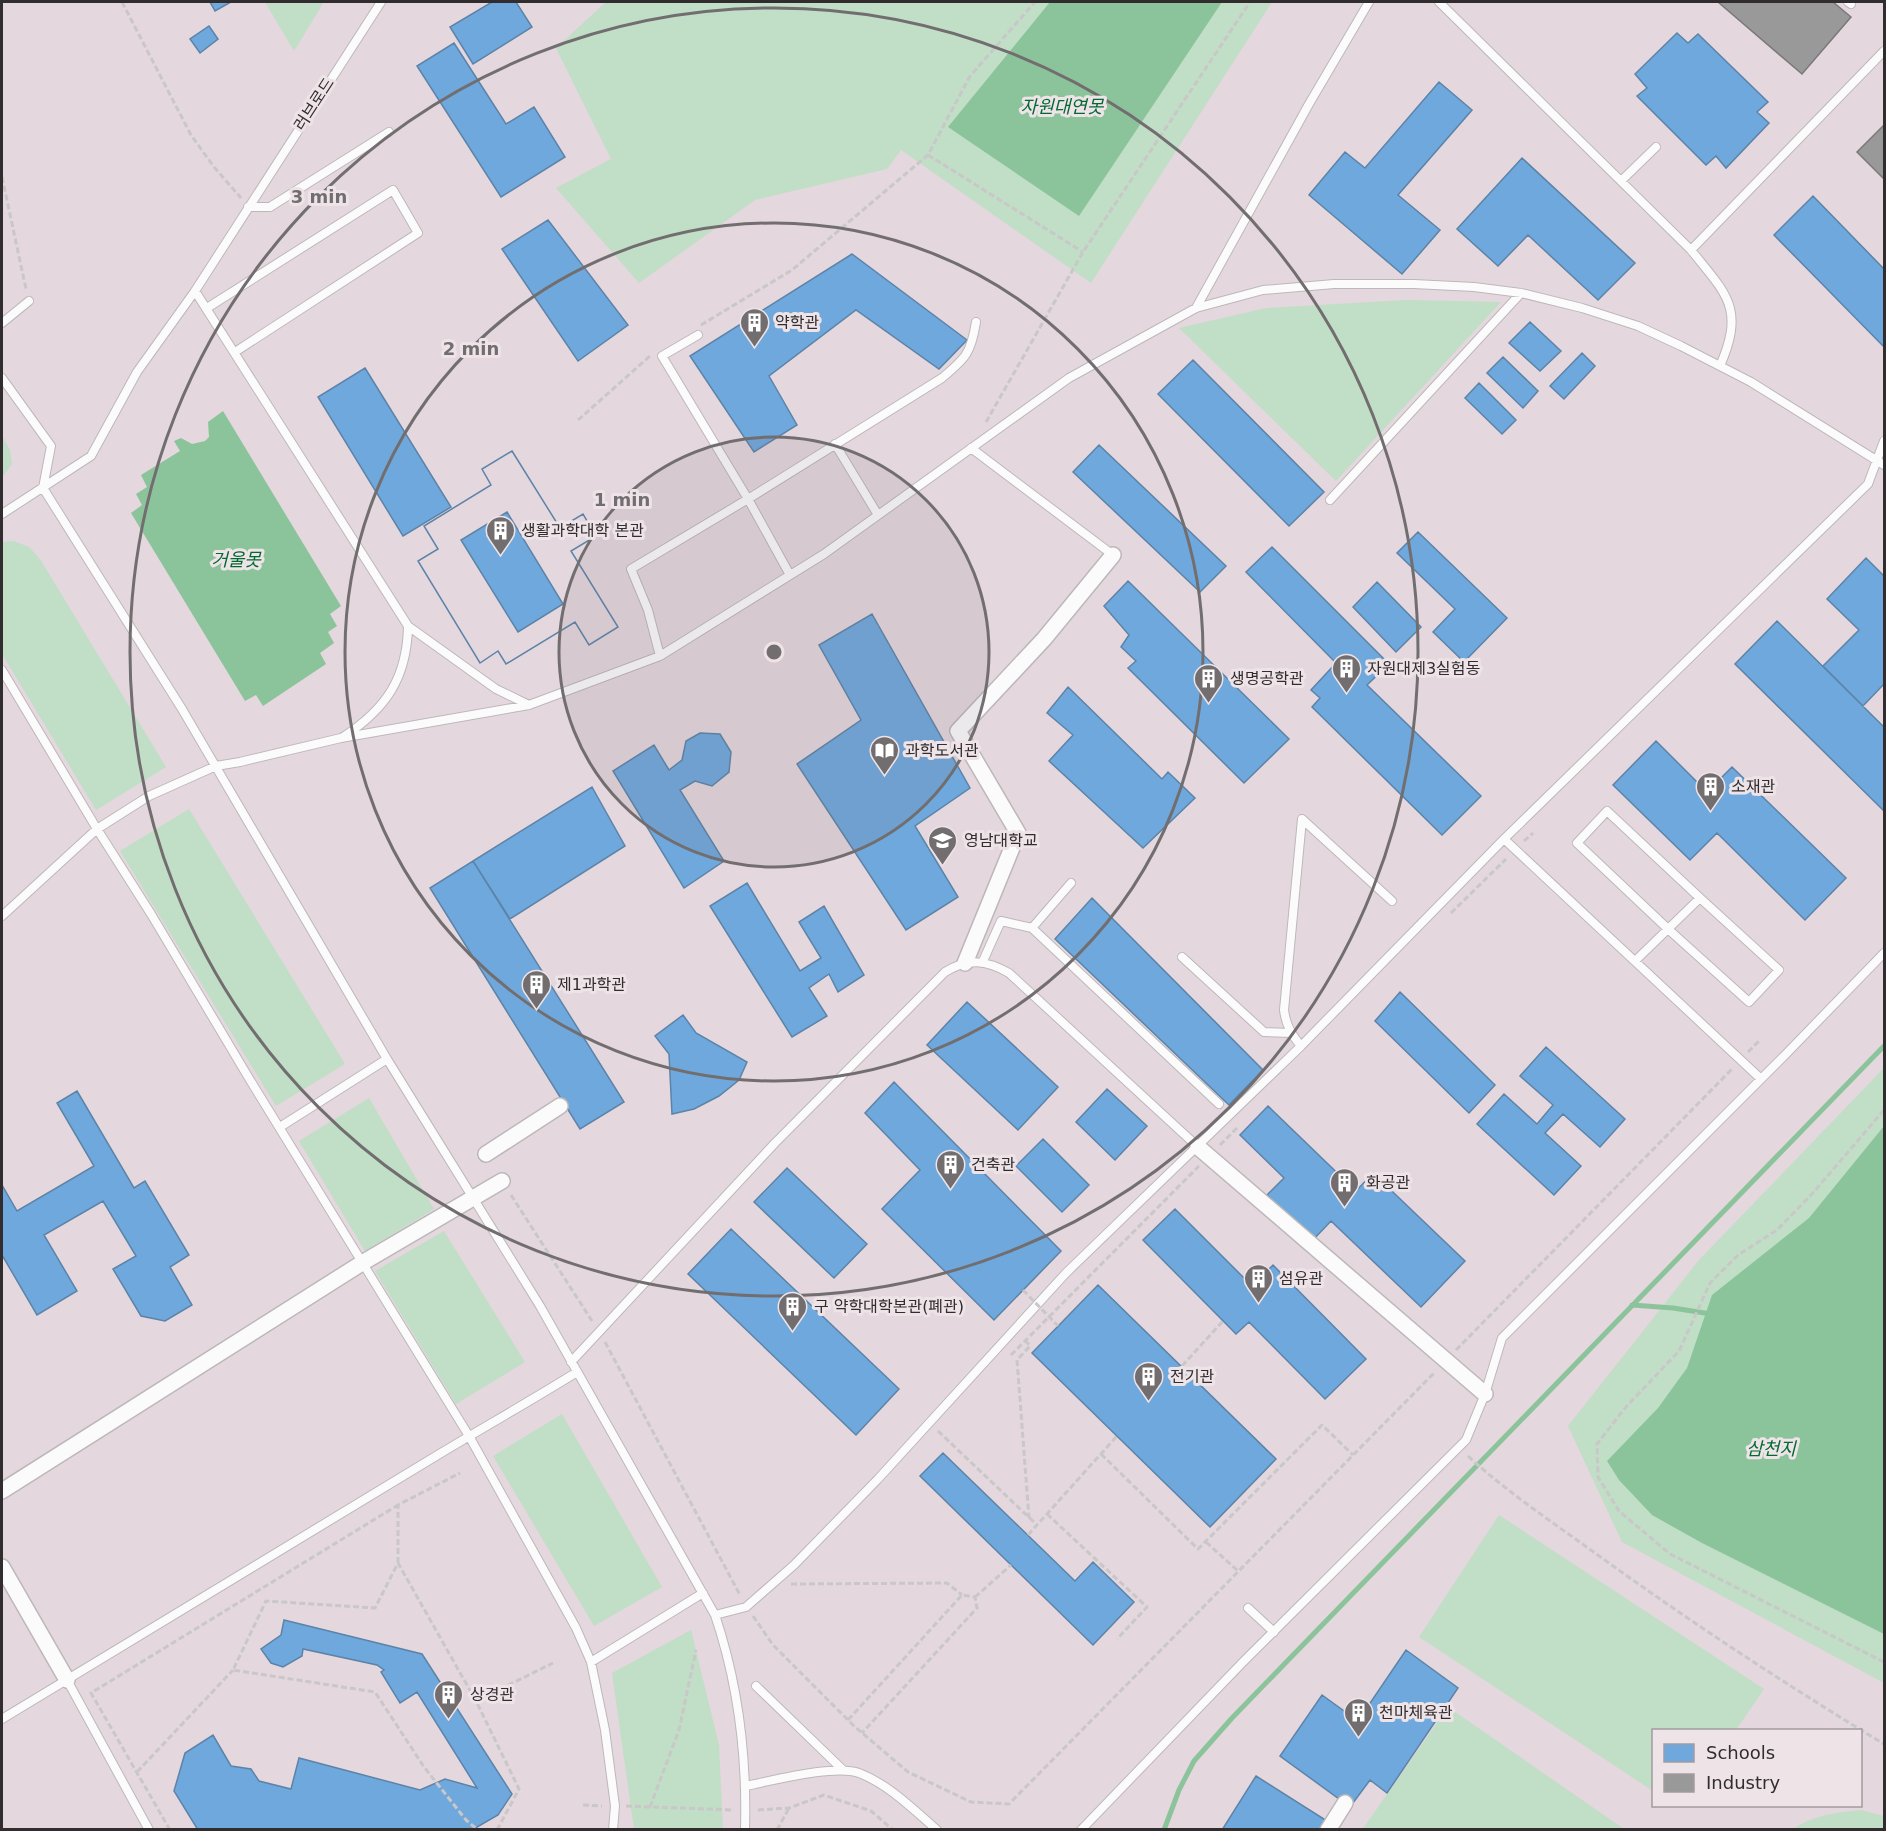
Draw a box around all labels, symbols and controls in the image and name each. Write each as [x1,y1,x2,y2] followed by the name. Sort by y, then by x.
[290,74,338,134] street label: 러브로드
[1021,96,1105,117] water label: 자원대연못
[291,186,347,207] text: 3 min
[738,306,770,348] building icon: 약학관
[775,313,819,332] place label: 약학관
[443,338,499,359] text: 2 min
[594,489,650,510] text: 1 min
[484,514,516,556] building icon: 생활과학대학 본관
[521,521,644,540] place label: 생활과학대학 본관
[211,549,262,570] water label: 거울못
[764,642,784,662] centre of rings
[1330,652,1362,694] building icon: 자원대제3실험동
[1367,659,1480,678] place label: 자원대제3실험동
[1193,662,1225,704] building icon: 생명공학관
[1230,669,1304,688] place label: 생명공학관
[868,734,900,776] library icon: 과학도서관
[905,741,979,760] place label: 과학도서관
[1694,770,1726,812] building icon: 소재관
[1731,777,1775,796] place label: 소재관
[927,824,959,866] school or university icon: 영남대학교
[964,831,1038,850] place label: 영남대학교
[520,968,552,1010] building icon: 제1과학관
[557,975,626,994] place label: 제1과학관
[934,1148,966,1190] building icon: 건축관
[971,1155,1015,1174] place label: 건축관
[1329,1166,1361,1208] building icon: 화공관
[1366,1173,1410,1192] place label: 화공관
[1242,1262,1274,1304] building icon: 섬유관
[1279,1269,1323,1288] place label: 섬유관
[777,1290,809,1332] building icon: 구 약학대학본관(폐관)
[814,1297,964,1316] place label: 구 약학대학본관(폐관)
[1133,1360,1165,1402] building icon: 전기관
[1170,1367,1214,1386] place label: 전기관
[1746,1438,1797,1459] water label: 삼천지
[433,1678,465,1720] building icon: 상경관
[470,1685,514,1704] place label: 상경관
[1342,1696,1374,1738] building icon: 천마체육관
[1379,1703,1453,1722] place label: 천마체육관
[1652,1729,1862,1807] legend
[1706,1742,1775,1763] text: Schools
[1706,1772,1780,1793] text: Industry

